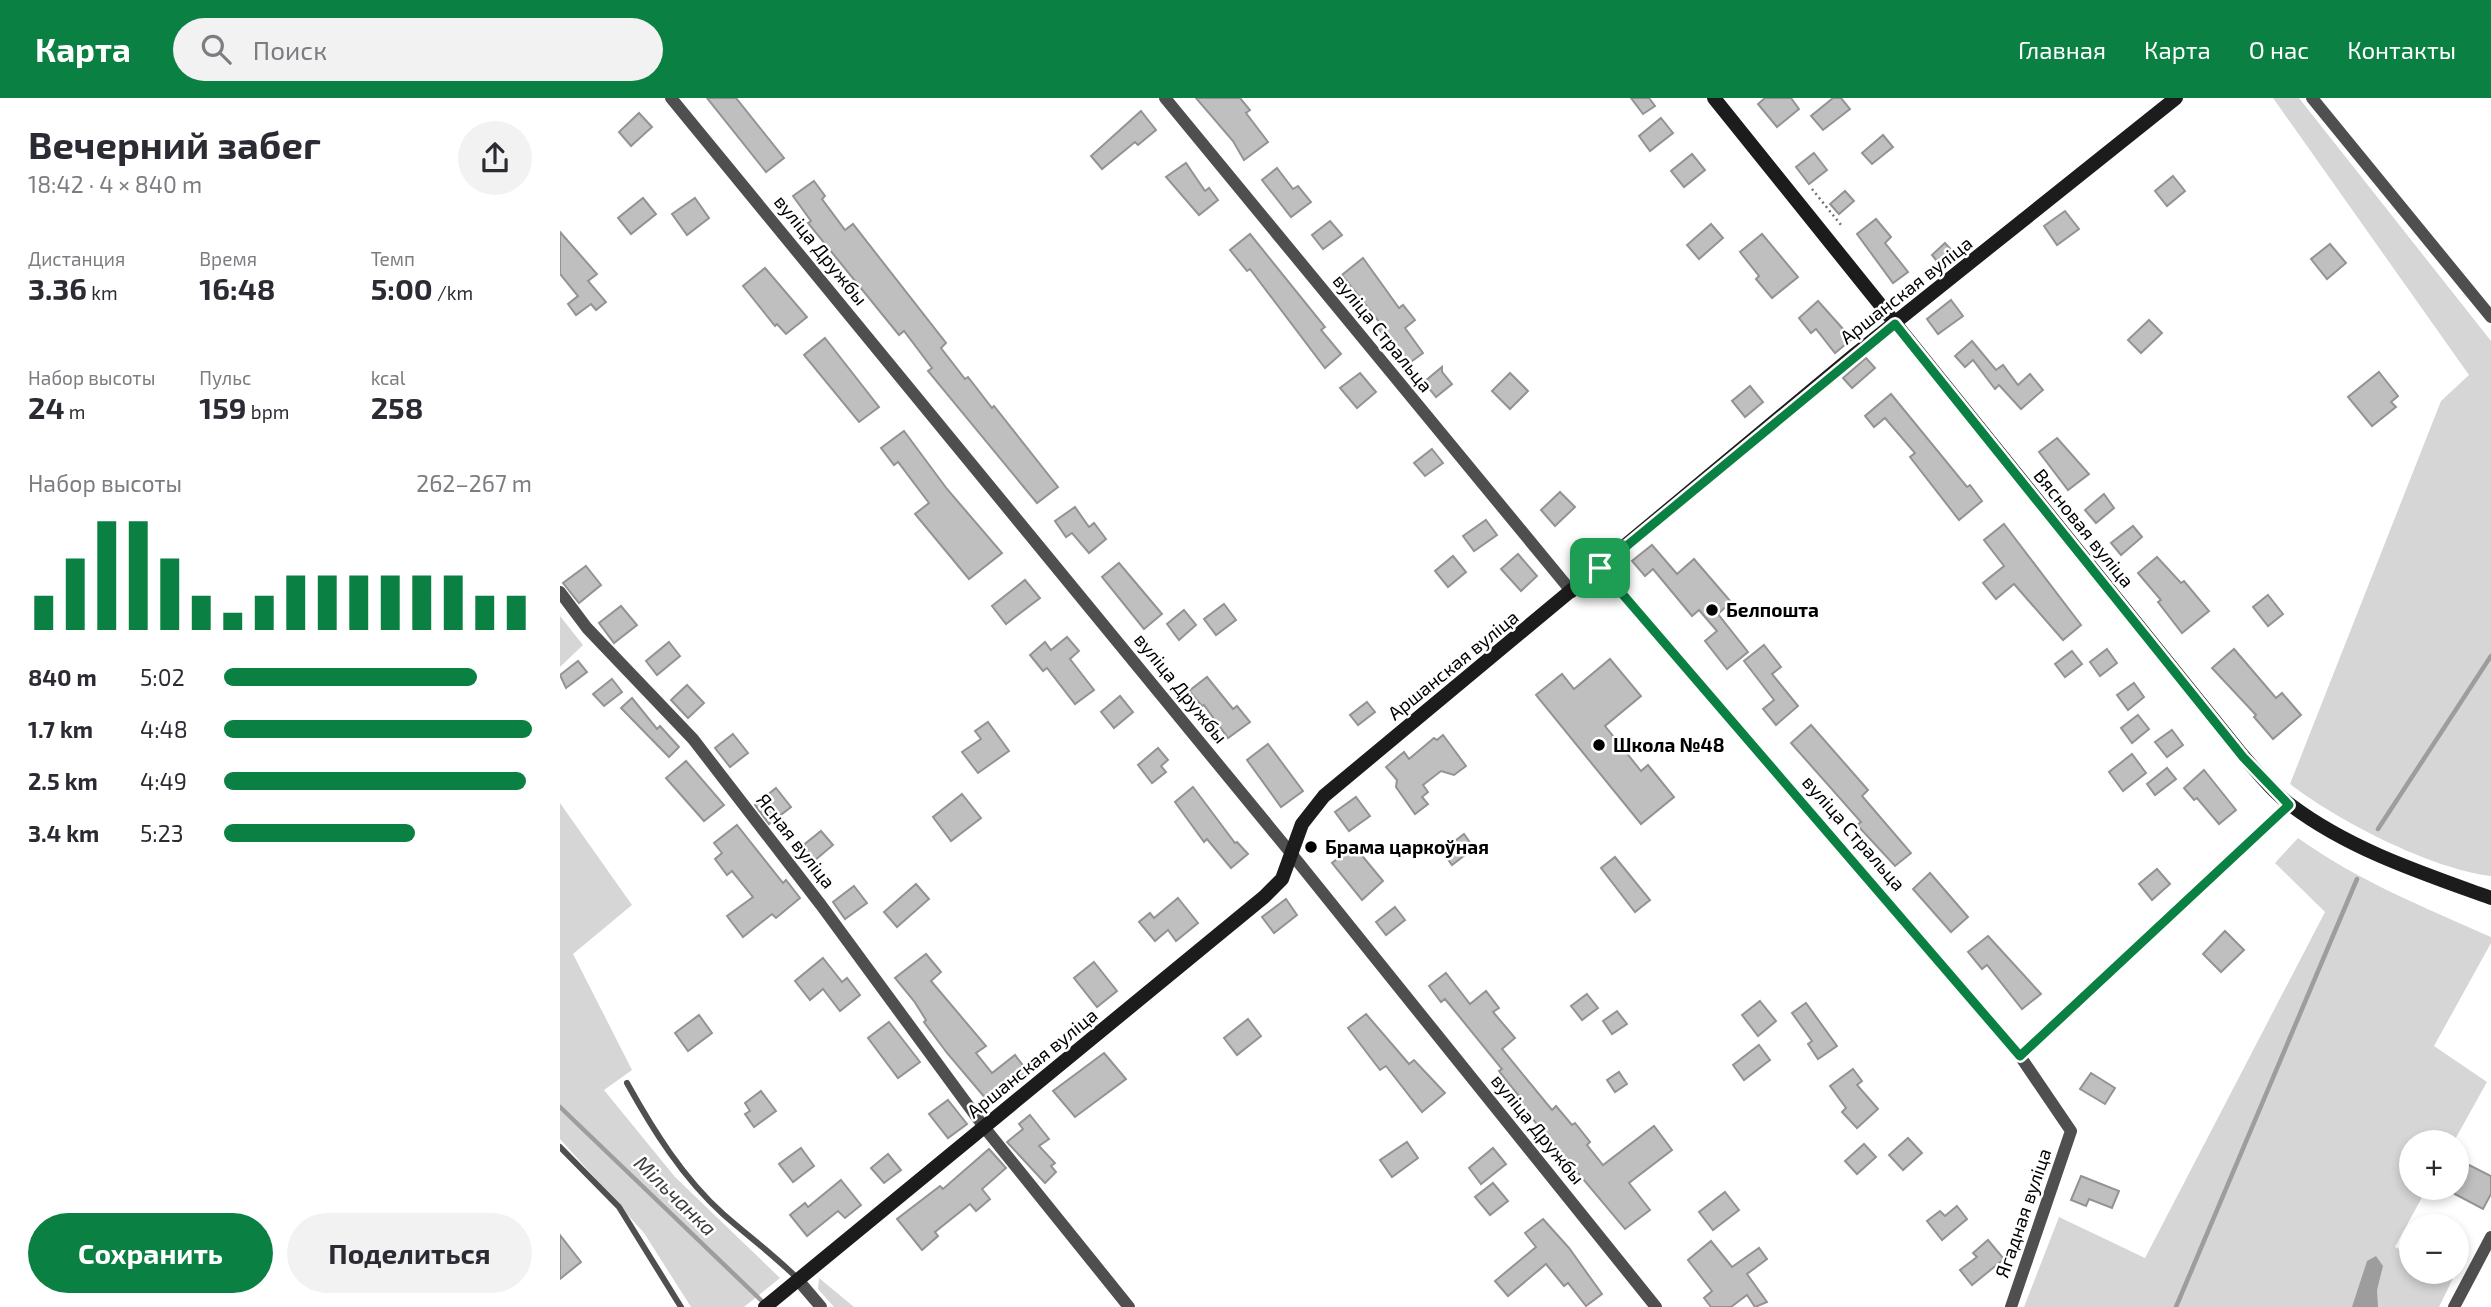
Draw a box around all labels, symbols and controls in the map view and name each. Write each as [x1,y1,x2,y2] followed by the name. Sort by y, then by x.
[173,18,663,81] search box
[35,29,131,69] text: Карта
[197,30,235,68] icon: search
[253,34,327,65] text: Поиск
[2018,35,2106,64] text: Главная
[2144,35,2211,64] text: Карта
[2249,35,2309,64] text: О нас
[2347,35,2456,64] text: Контакты
[28,121,321,167] text: Вечерний забег
[458,121,532,195] button: share
[28,170,202,198] text: 18:42 · 4 × 840 m
[769,190,873,310] street label: вуліца Дружбы
[1835,231,1977,349] street label: Аршанская вуліца
[28,247,125,270] text: Дистанция
[199,247,257,270] text: Время
[371,247,415,270] text: Темп
[1328,269,1438,397] street label: вуліца Стральца
[28,270,87,306] text: 3.36
[199,270,276,306] text: 16:48
[371,270,433,306] text: 5:00
[87,281,118,304] text: km
[433,281,473,304] text: /km
[28,366,155,389] text: Набор высоты
[199,366,251,389] text: Пульс
[371,366,405,389] text: kcal
[28,389,65,425] text: 24
[199,389,247,425] text: 159
[371,389,423,425] text: 258
[65,400,85,423] text: m
[247,400,289,423] text: bpm
[2029,464,2139,592] street label: Вясновая вуліца
[28,469,182,497] text: Набор высоты
[416,469,532,497] text: 262–267 m
[1570,538,1630,598] pin
[1581,549,1619,587] icon: arrive
[1726,598,1819,621] place label: Белпошта
[1704,602,1720,618] marker: Белпошта
[1383,605,1523,725] street label: Аршанская вуліца
[1129,628,1233,748] street label: вуліца Дружбы
[28,663,97,691] text: 840 m
[140,663,185,691] text: 5:02
[28,715,93,743] text: 1.7 km
[140,715,188,743] text: 4:48
[1613,733,1724,756] place label: Школа №48
[1591,737,1607,753] marker: Школа №48
[28,767,98,795] text: 2.5 km
[140,767,187,795] text: 4:49
[1797,770,1911,896] street label: вуліца Стральца
[751,789,841,893] street label: Ясная вуліца
[28,819,99,847] text: 3.4 km
[140,819,183,847] text: 5:23
[1325,835,1489,858] place label: Брама царкоўная
[1303,839,1319,855] marker: Брама царкоўная
[962,1003,1102,1123] street label: Аршанская вуліца
[1486,1069,1590,1189] street label: вуліца Дружбы
[2399,1130,2469,1284] map controls
[2399,1130,2469,1200] button: +
[1990,1145,2056,1281] street label: Ягадная вуліца
[630,1150,722,1240] water label: Мільчанка
[28,1213,273,1293] button: Сохранить
[287,1213,532,1293] button: Поделиться
[2399,1214,2469,1284] button: −

